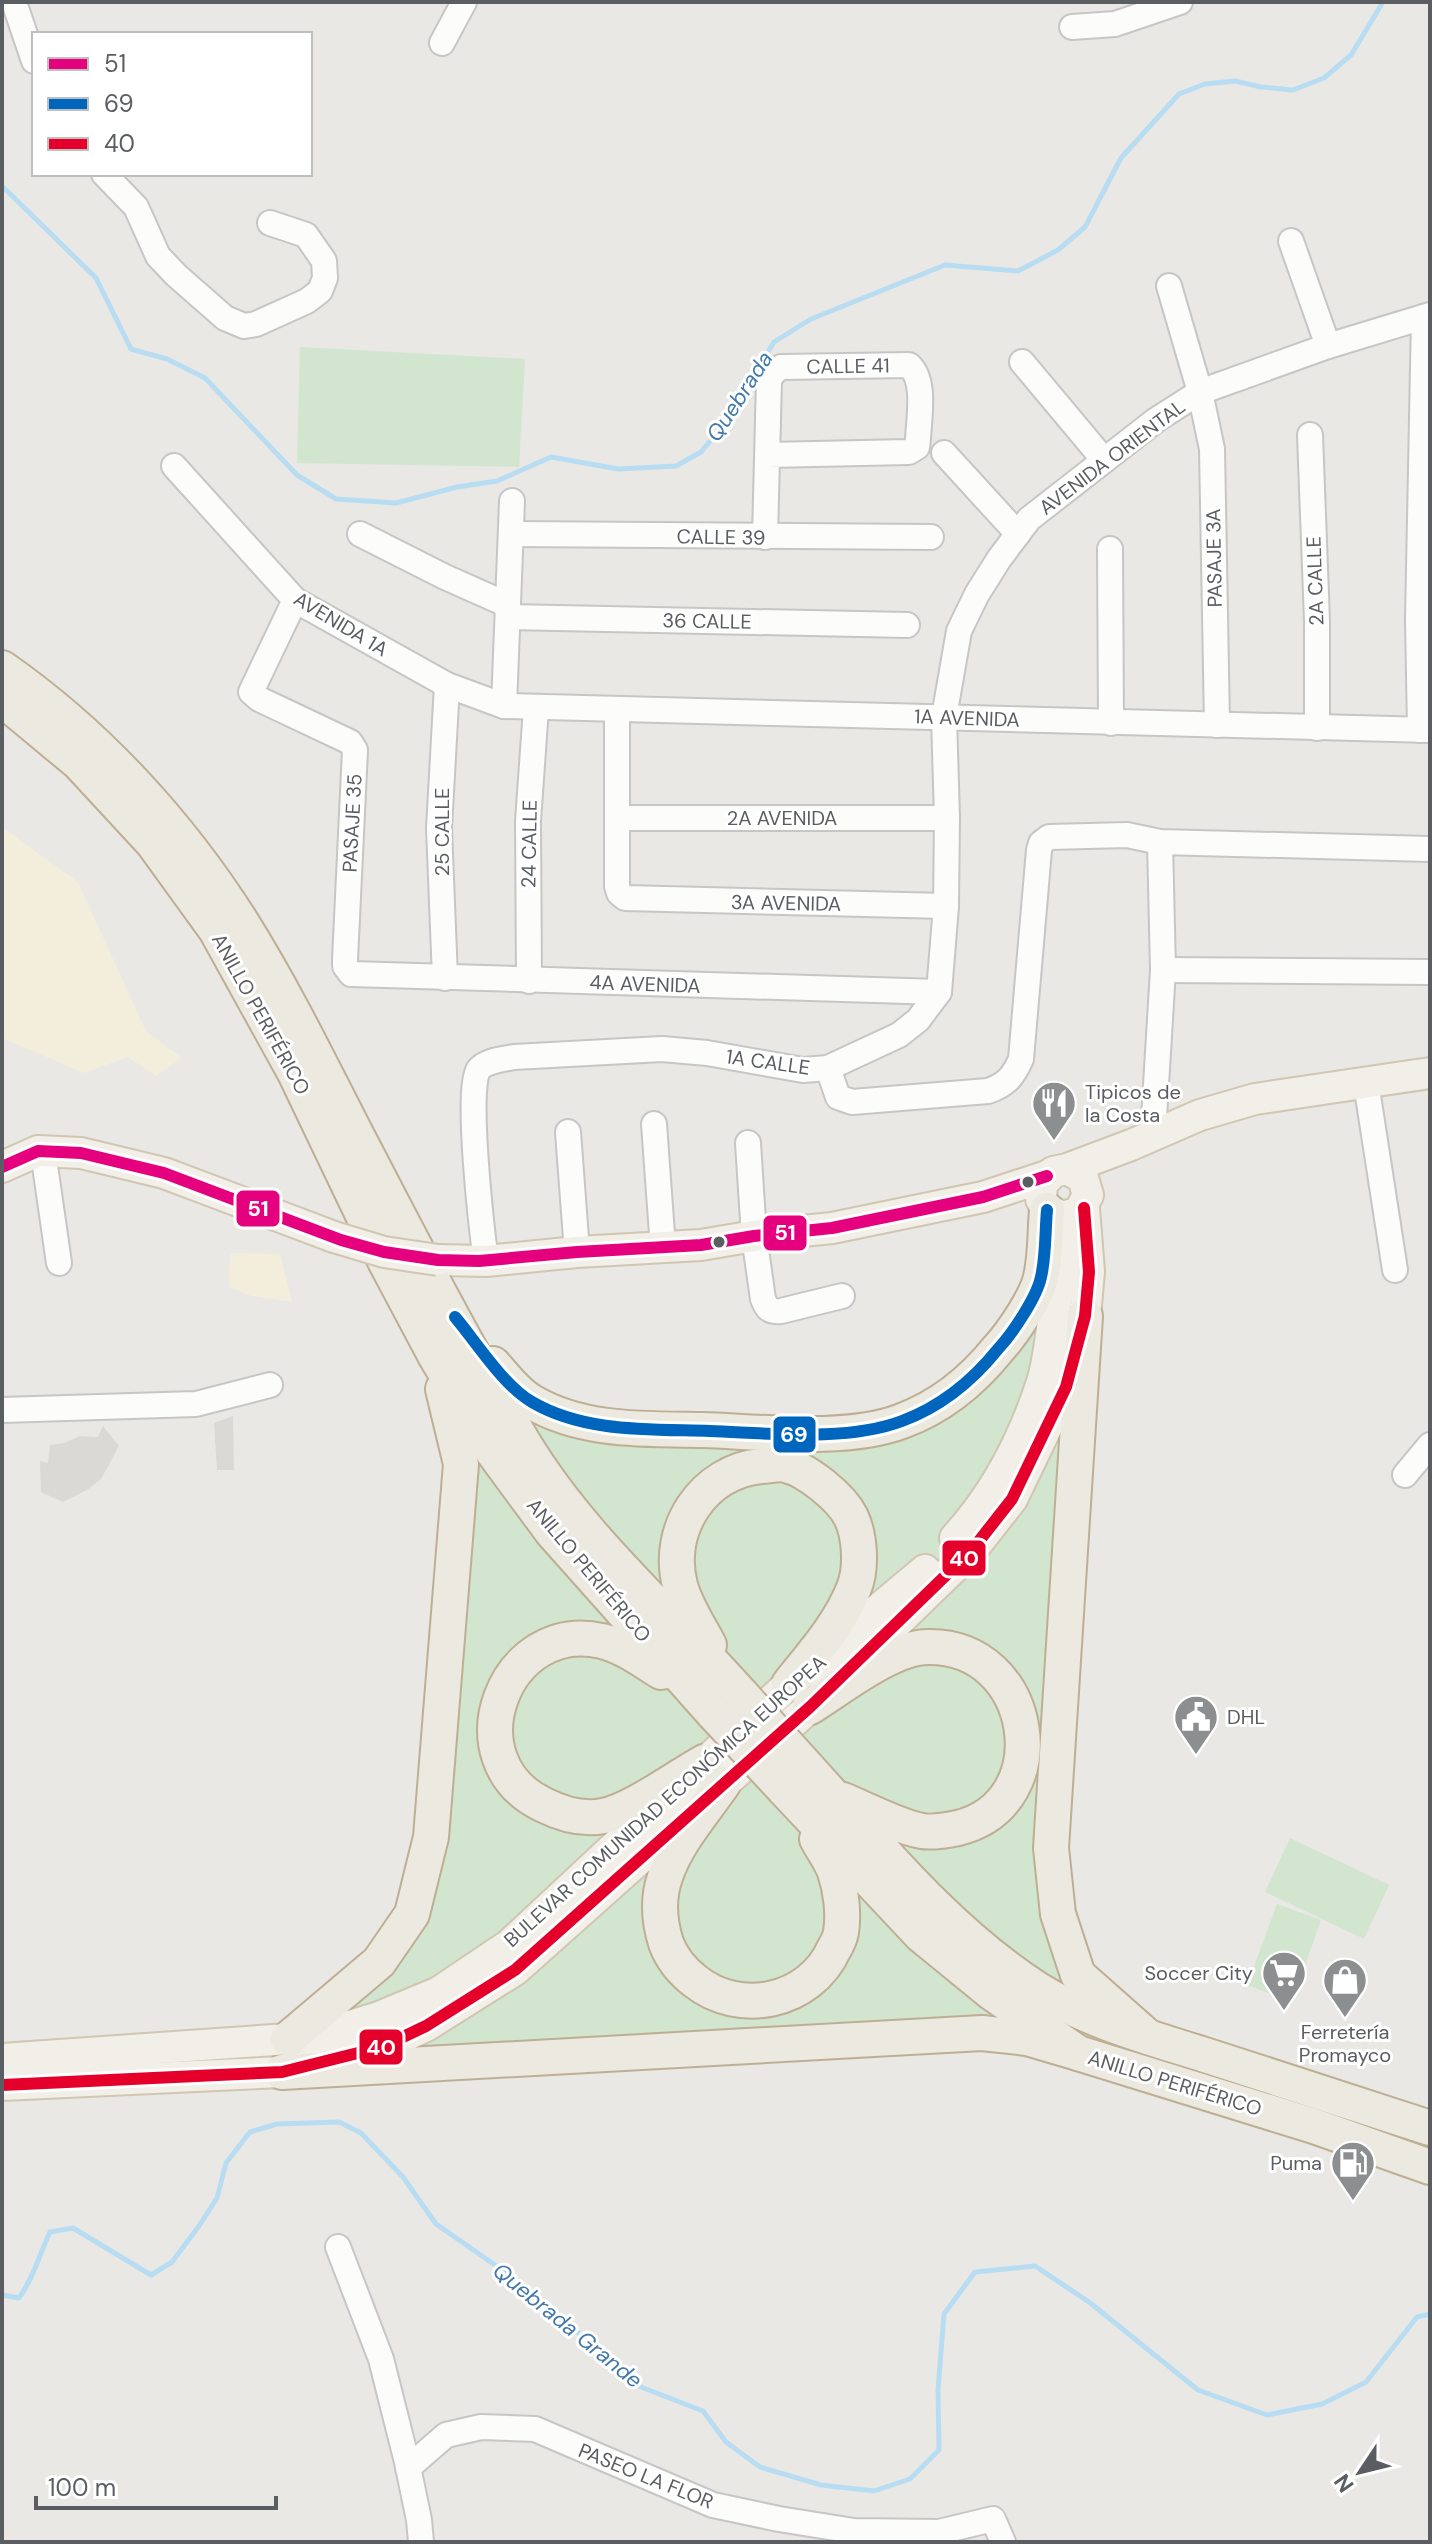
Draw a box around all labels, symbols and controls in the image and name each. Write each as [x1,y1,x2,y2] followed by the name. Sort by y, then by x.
[32,32,312,176] legend
[104,48,126,79] text: 51
[104,88,134,119] text: 69
[104,128,135,159] text: 40
[699,346,779,447] water label: Quebrada
[806,352,890,380] street label: CALLE 41
[1034,394,1190,520] street label: AVENIDA ORIENTAL
[1200,508,1228,608] street label: PASAJE 3A
[676,523,766,551] street label: CALLE 39
[1300,536,1330,626] street label: 2A CALLE
[289,586,393,662] street label: AVENIDA 1A
[662,607,752,635] street label: 36 CALLE
[914,703,1020,733] street label: 1A AVENIDA
[336,773,368,873] street label: PASAJE 35
[429,788,455,876] street label: 25 CALLE
[515,800,543,888] street label: 24 CALLE
[727,805,837,831] street label: 2A AVENIDA
[731,889,841,917] street label: 3A AVENIDA
[206,929,316,1099] street label: ANILLO PERIFÉRICO
[589,969,701,999] street label: 4A AVENIDA
[724,1043,812,1081] street label: 1A CALLE
[1030,1079,1078,1142] restaurant icon: Tipicos de la Costa
[1085,1079,1181,1128] place label: Tipicos de la Costa
[1020,1174,1036,1190] unlabelled marker
[235,1189,281,1228] line badge: 51
[247,1194,269,1223] text: 51
[762,1214,808,1252] line badge: 51
[774,1218,796,1247] text: 51
[711,1234,727,1250] unlabelled marker
[772,1415,817,1454] line badge: 69
[780,1420,808,1449] text: 69
[521,1493,657,1647] street label: ANILLO PERIFÉRICO
[941,1539,987,1577] line badge: 40
[949,1544,979,1573] text: 40
[498,1649,832,1953] street label: BULEVAR COMUNIDAD ECONÓMICA EUROPEA
[1172,1693,1220,1756] public building icon: DHL
[1227,1704,1265,1730] place label: DHL
[1260,1949,1308,2012] supermarket icon: Soccer City
[1321,1956,1369,2019] shop icon: Ferretería Promayco
[1144,1960,1253,1986] place label: Soccer City
[1299,2019,1391,2068] place label: Ferretería Promayco
[358,2028,404,2066] line badge: 40
[366,2033,396,2062] text: 40
[1085,2044,1265,2122] street label: ANILLO PERIFÉRICO
[1329,2139,1377,2202] fuel station icon: Puma
[1270,2150,1322,2176] place label: Puma
[487,2256,648,2395] water label: Quebrada Grande
[1320,2432,1400,2512] north arrow
[575,2437,717,2515] street label: PASEO LA FLOR
[36,2460,276,2510] scale bar
[1328,2468,1361,2498] text: N
[48,2472,116,2503] text: 100 m

